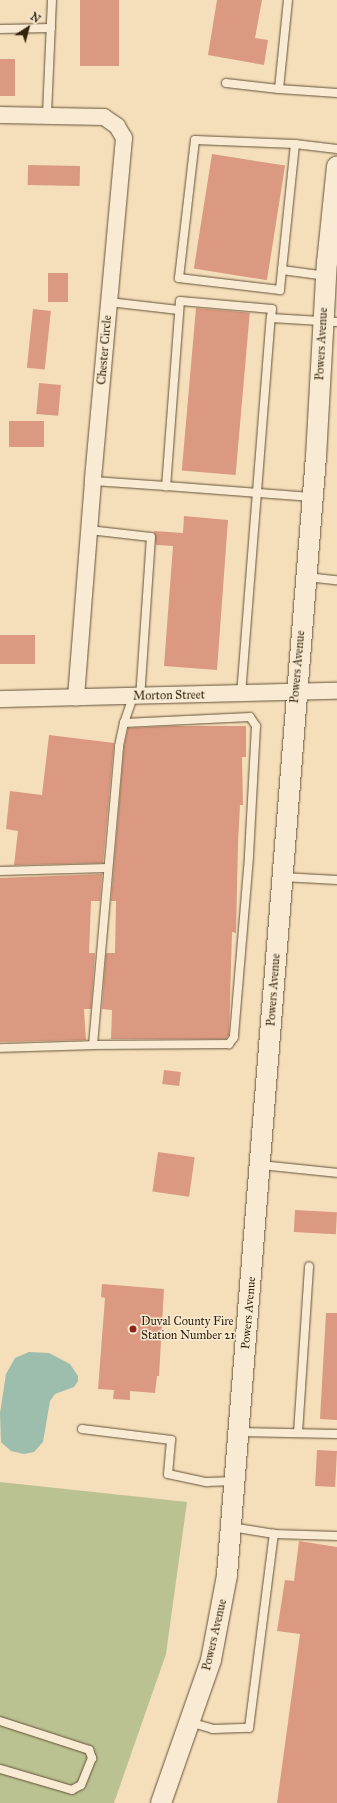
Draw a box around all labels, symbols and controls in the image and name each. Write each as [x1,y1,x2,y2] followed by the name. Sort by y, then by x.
[8,8,48,48] north arrow
[28,10,43,26] text: N
[313,307,331,381] street label: Powers Avenue
[95,315,115,385] street label: Chester Circle
[288,630,308,704] street label: Powers Avenue
[133,688,205,704] street label: Morton Street
[264,953,284,1027] street label: Powers Avenue
[239,1276,259,1350] street label: Powers Avenue
[141,1315,235,1343] place label: Duval County Fire Station Number 21
[128,1324,138,1334] marker: Duval County Fire Station Number 21
[200,1598,230,1672] street label: Powers Avenue

